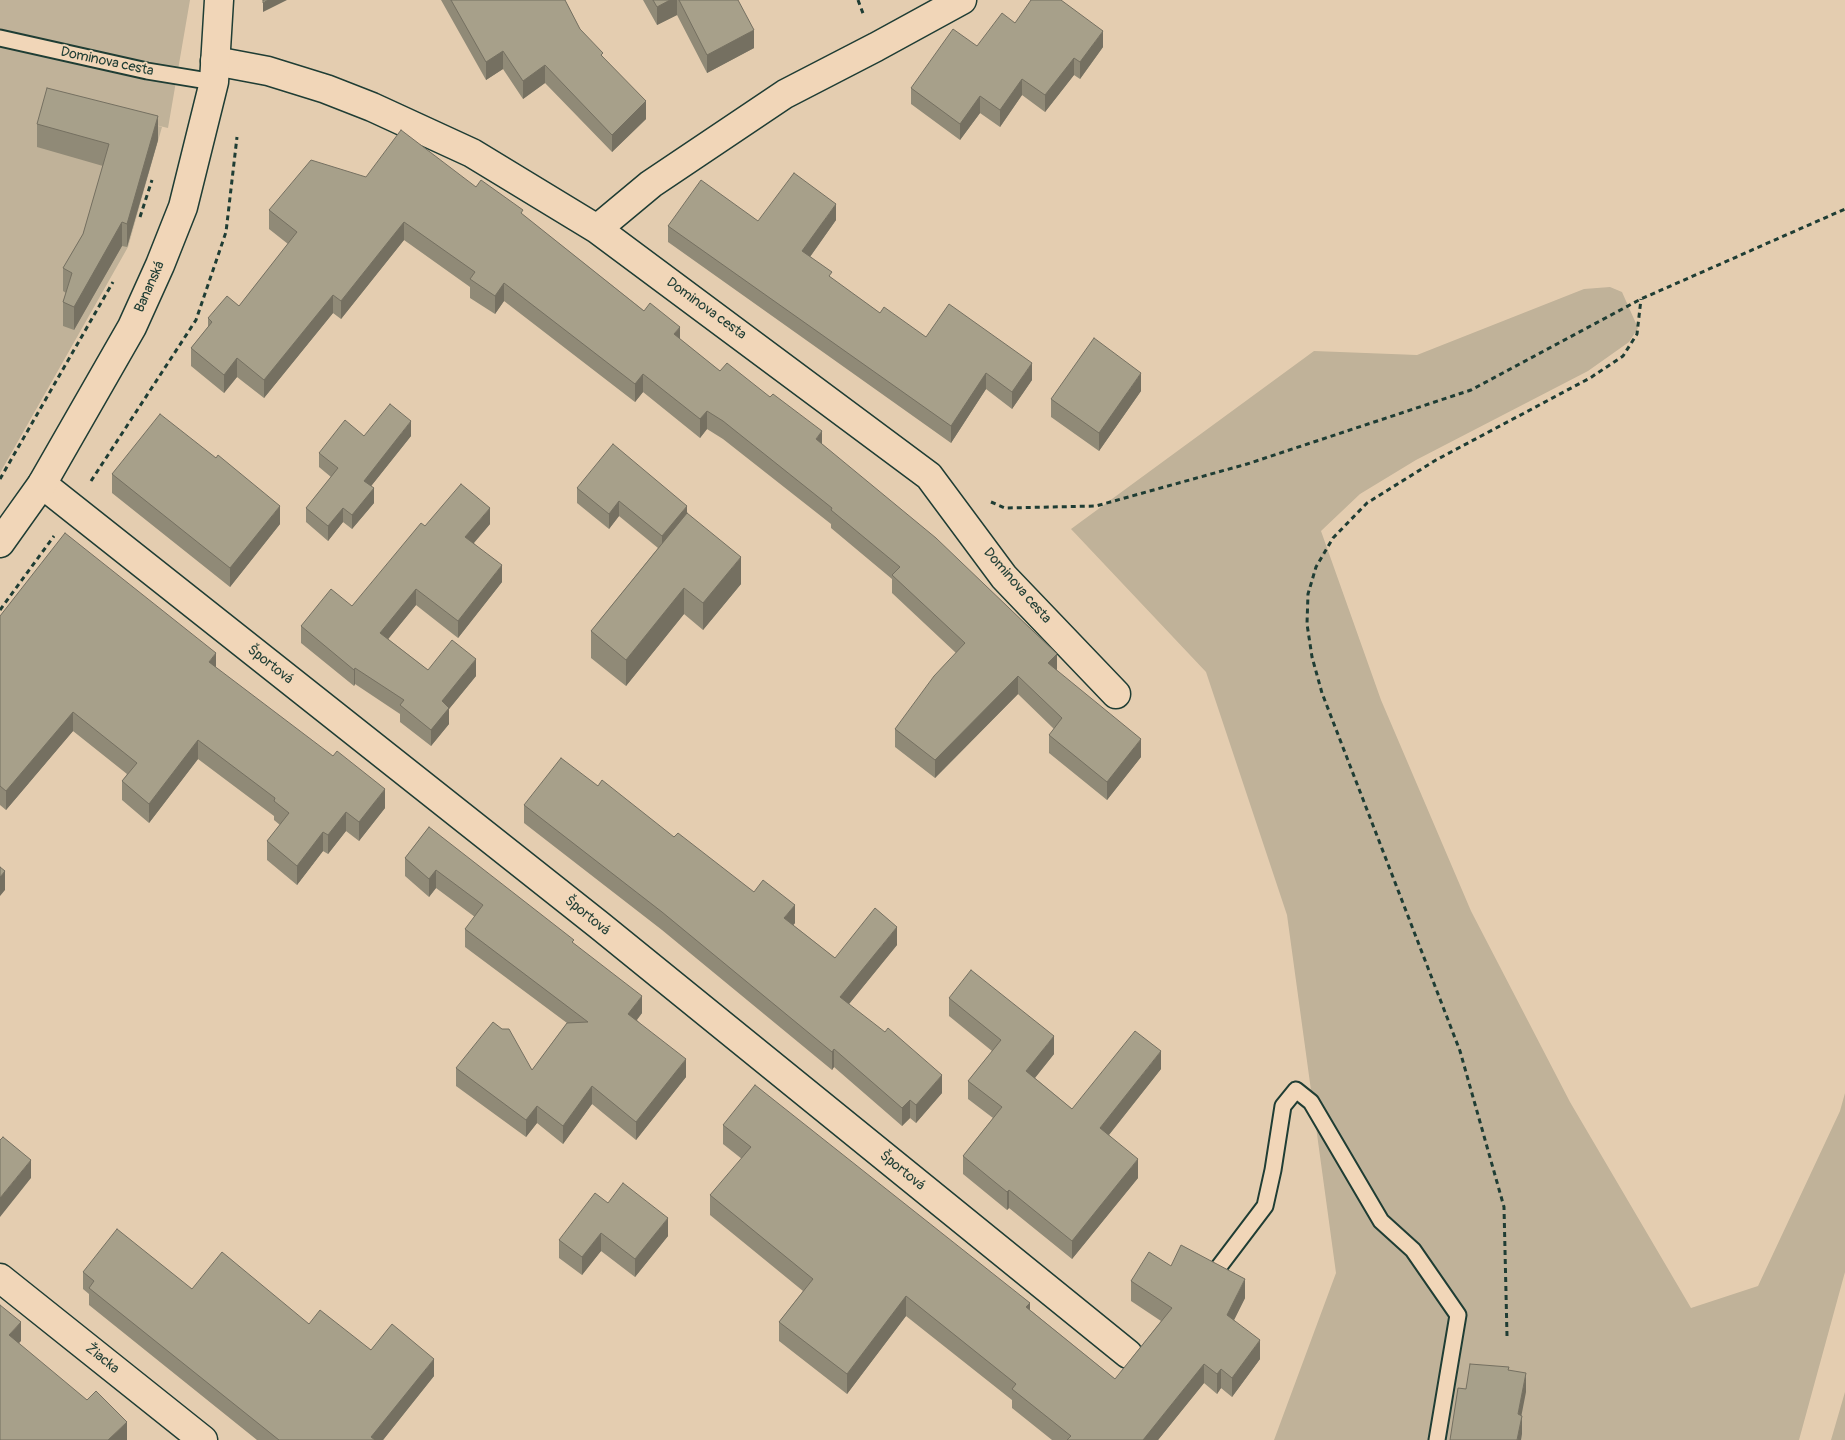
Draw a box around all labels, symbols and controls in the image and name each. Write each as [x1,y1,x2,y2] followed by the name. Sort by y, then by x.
[59,44,155,80] street label: Dominova cesta
[131,259,169,315] street label: Bananská
[663,274,749,344] street label: Dominova cesta
[980,545,1054,627] street label: Dominova cesta
[244,642,296,688] street label: Športová
[561,893,613,939] street label: Športová
[876,1148,928,1194] street label: Športová
[82,1340,122,1378] street label: Žiacka

